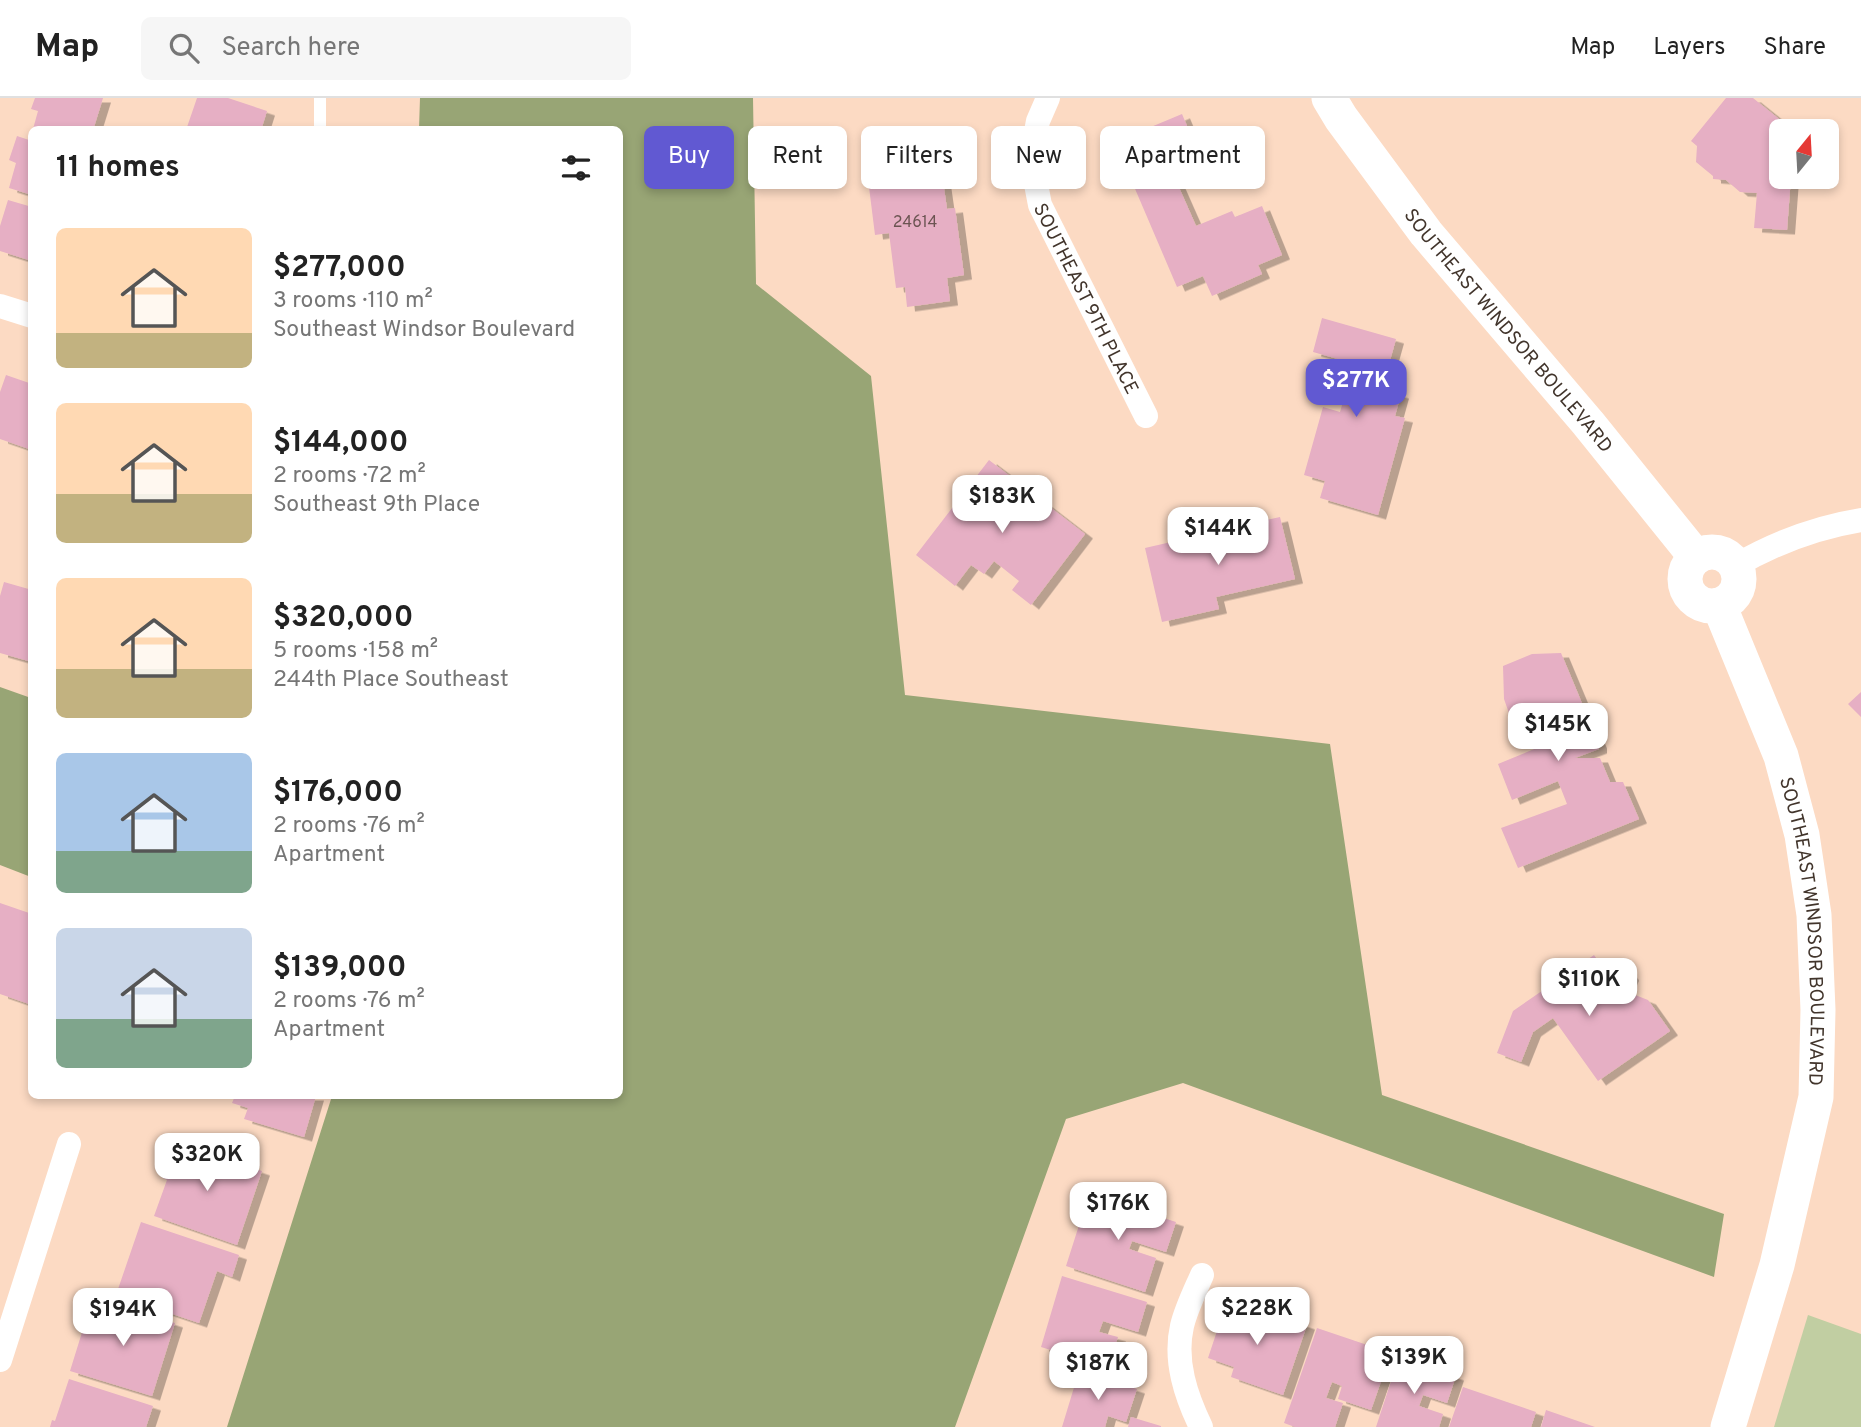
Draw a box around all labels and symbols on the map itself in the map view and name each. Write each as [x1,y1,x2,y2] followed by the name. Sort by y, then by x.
[1769,119,1839,189] north arrow
[1027,200,1143,399] street label: SOUTHEAST 9TH PLACE
[1398,204,1617,458] street label: SOUTHEAST WINDSOR BOULEVARD
[893,213,937,233] house number: 24614
[1307,360,1405,419] pin: $277K
[953,476,1051,535] pin: $183K
[1169,508,1267,567] pin: $144K
[1509,704,1607,763] pin: $145K
[1773,775,1828,1086] street label: SOUTHEAST WINDSOR BOULEVARD
[1540,958,1638,1018] pin: $110K
[158,1134,256,1193] pin: $320K
[1069,1182,1167,1242] pin: $176K
[74,1288,172,1348] pin: $194K
[1208,1288,1306,1347] pin: $228K
[1365,1336,1463,1396] pin: $139K
[1049,1342,1147,1402] pin: $187K

